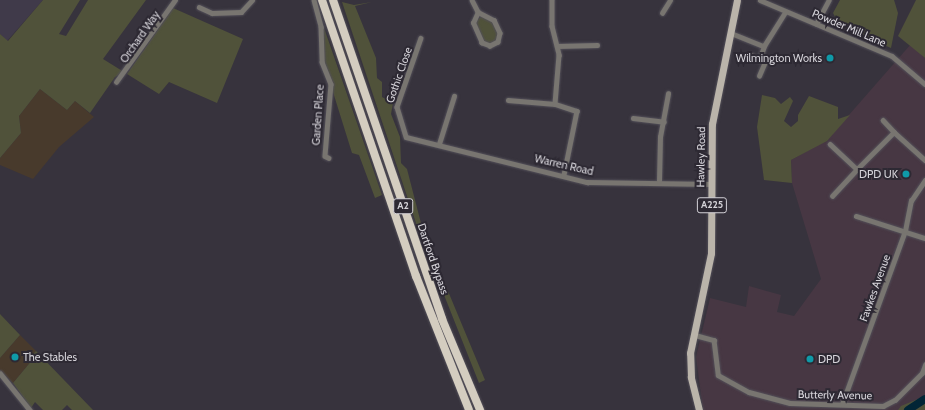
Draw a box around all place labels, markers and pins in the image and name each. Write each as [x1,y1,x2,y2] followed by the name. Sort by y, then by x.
[736,51,822,65] place label: Wilmington Works
[825,53,835,63] marker: Wilmington Works
[859,167,898,181] place label: DPD UK
[901,169,911,179] marker: DPD UK
[23,350,77,364] place label: The Stables
[10,352,20,362] marker: The Stables
[818,352,840,366] place label: DPD
[805,354,815,364] marker: DPD

